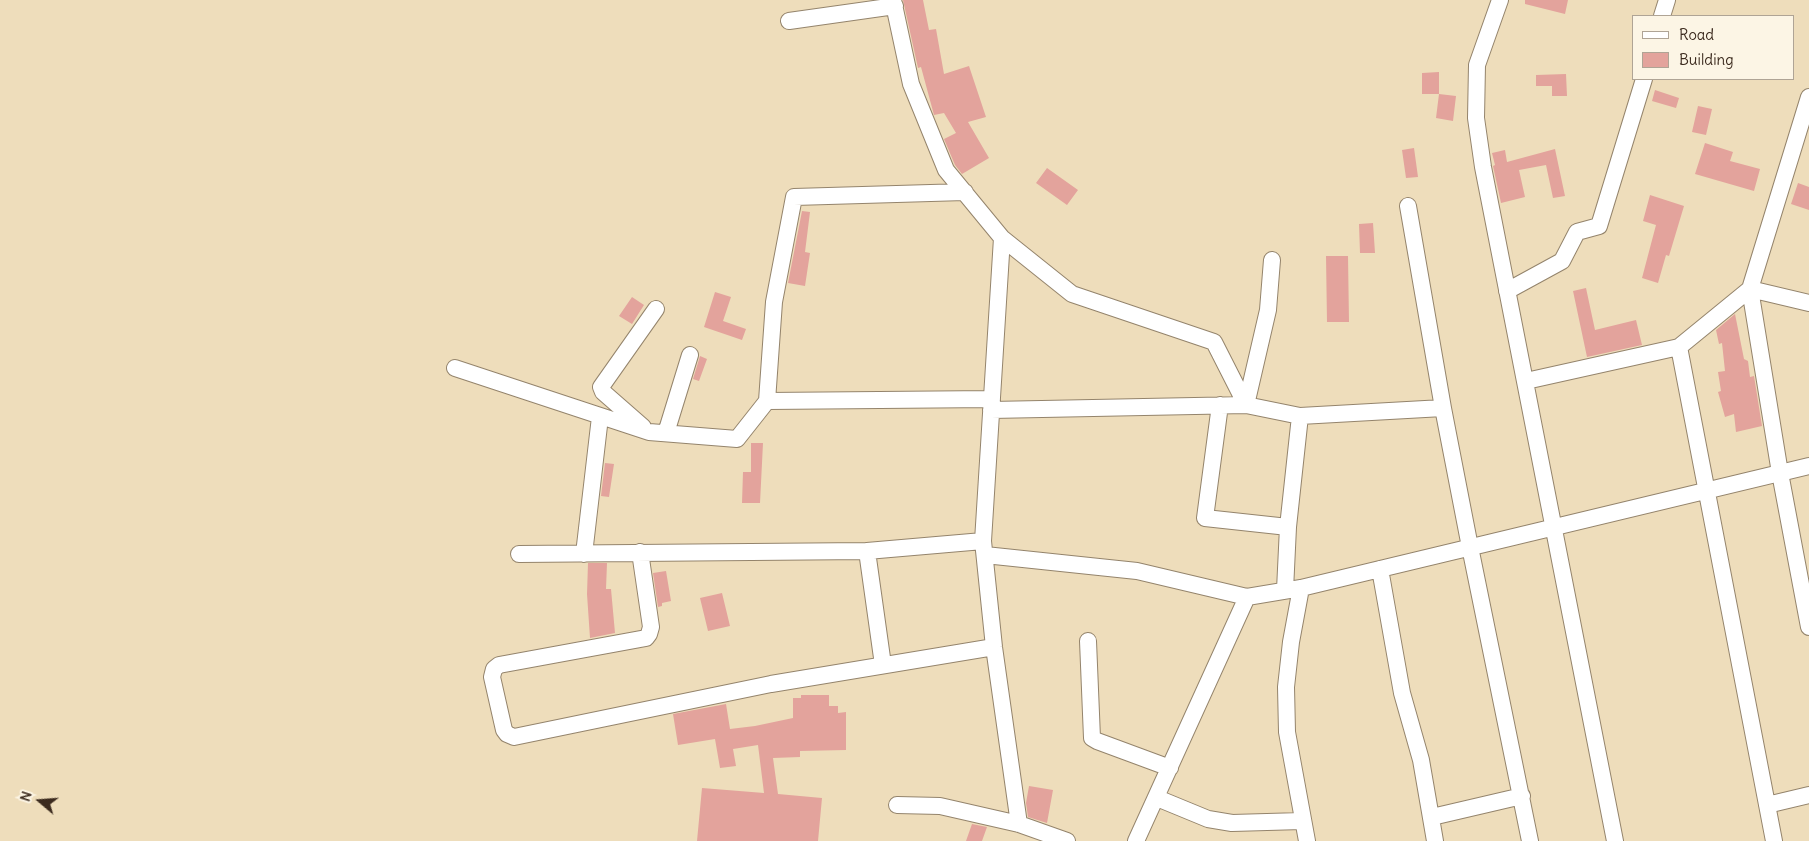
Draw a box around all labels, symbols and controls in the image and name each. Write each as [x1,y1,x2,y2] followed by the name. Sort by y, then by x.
[1632,15,1794,80] legend
[1679,25,1714,44] text: Road
[1679,50,1734,69] text: Building
[15,776,65,826] north arrow
[16,789,36,804] text: N

